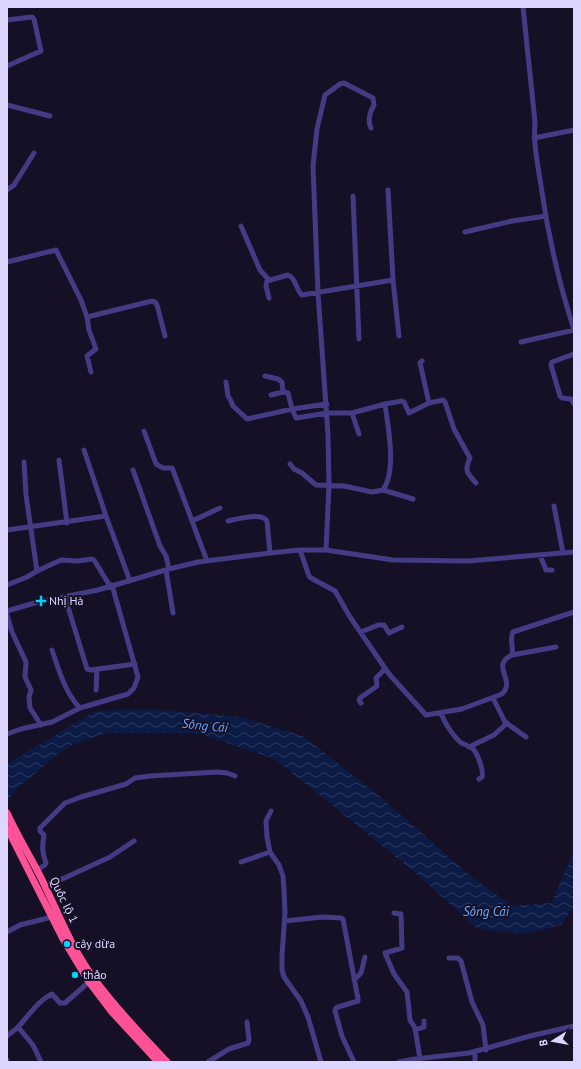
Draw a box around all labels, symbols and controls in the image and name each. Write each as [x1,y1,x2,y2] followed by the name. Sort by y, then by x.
[49,593,84,608] place label: Nhị Hà
[36,596,46,606] marker: Nhị Hà
[181,715,229,736] water label: Sông Cái
[47,874,82,925] street label: Quốc lộ 1
[463,903,510,920] water label: Sông Cái
[75,936,115,951] place label: cây dừa
[62,939,72,949] marker: cây dừa
[83,967,107,982] place label: thảo
[70,970,80,980] marker: thảo
[533,1021,573,1061] north arrow
[536,1038,551,1047] text: B

